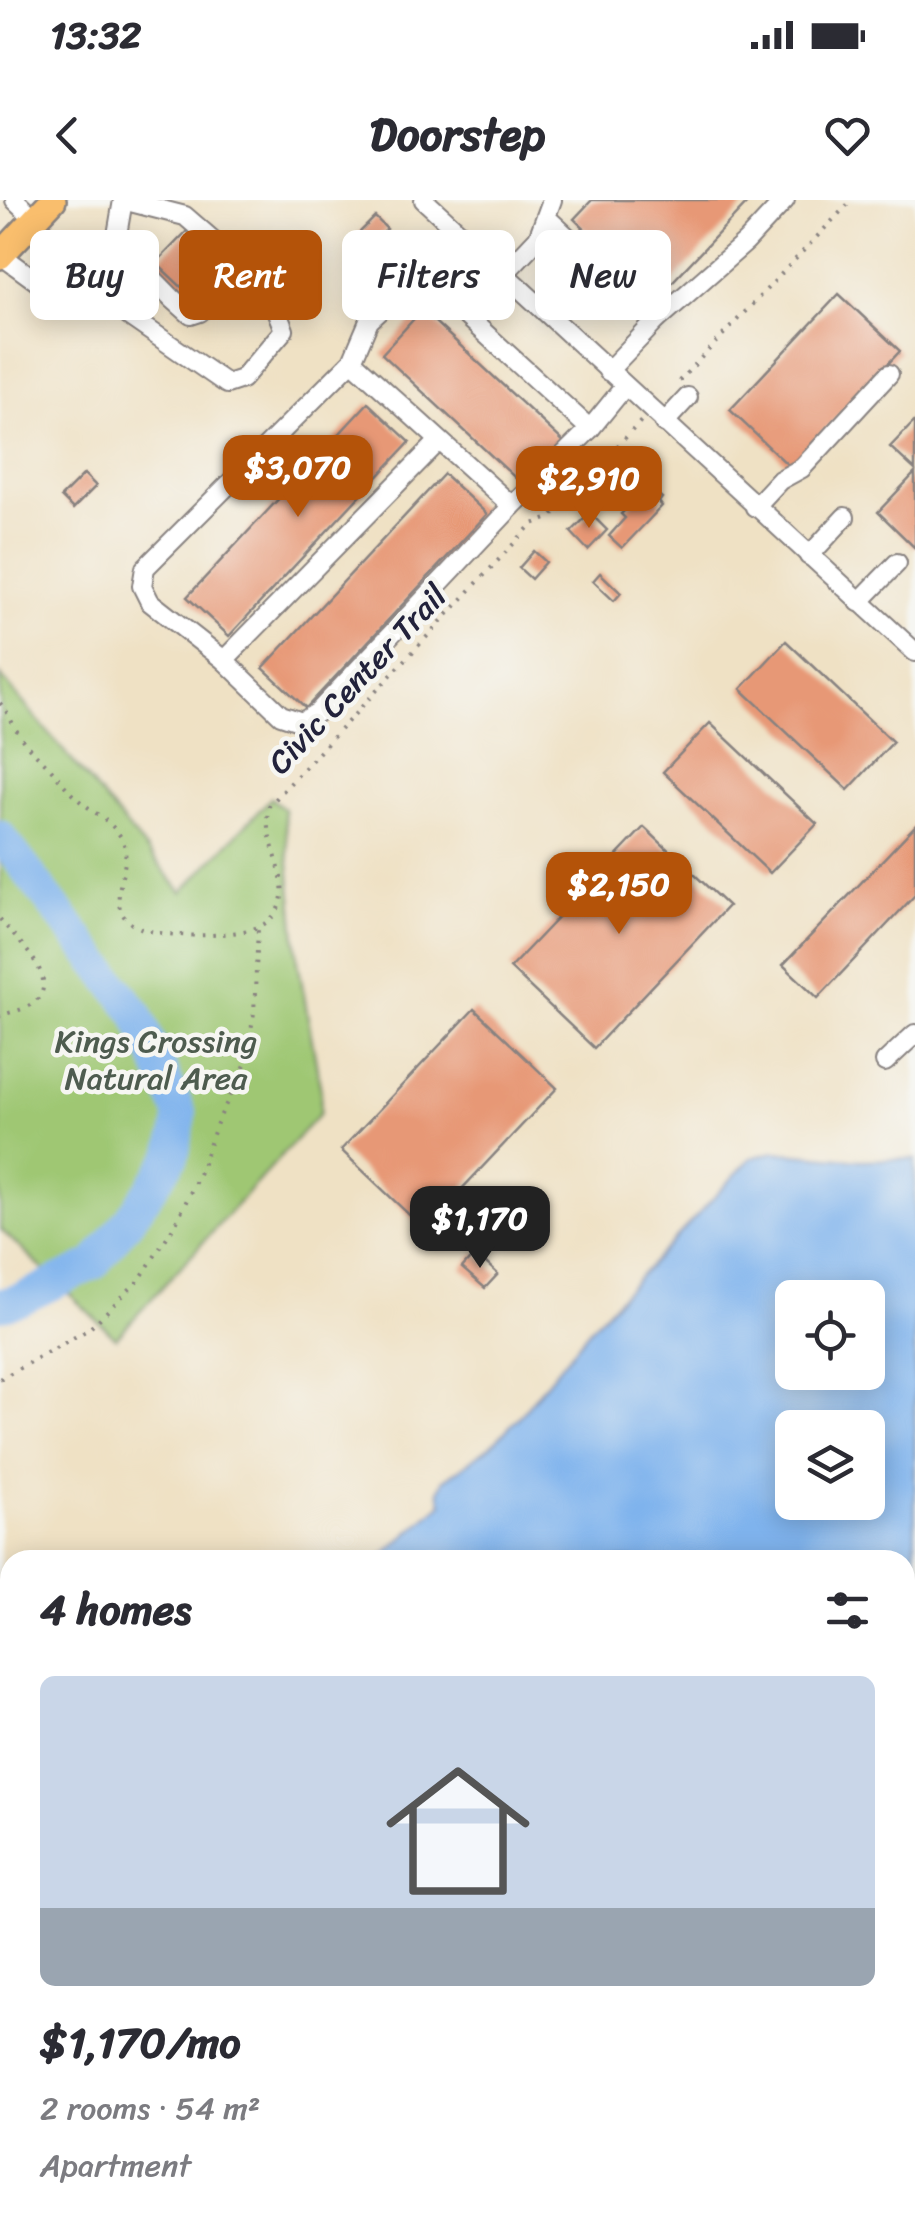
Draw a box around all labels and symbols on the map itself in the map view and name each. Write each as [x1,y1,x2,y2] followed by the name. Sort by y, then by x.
[217,435,379,520] pin: $3,070
[508,446,670,531] pin: $2,910
[253,570,462,788] street label: Civic Center Trail
[538,852,700,937] pin: $2,150
[55,1013,257,1107] park label: Kings Crossing Natural Area
[399,1186,561,1271] pin: $1,170

